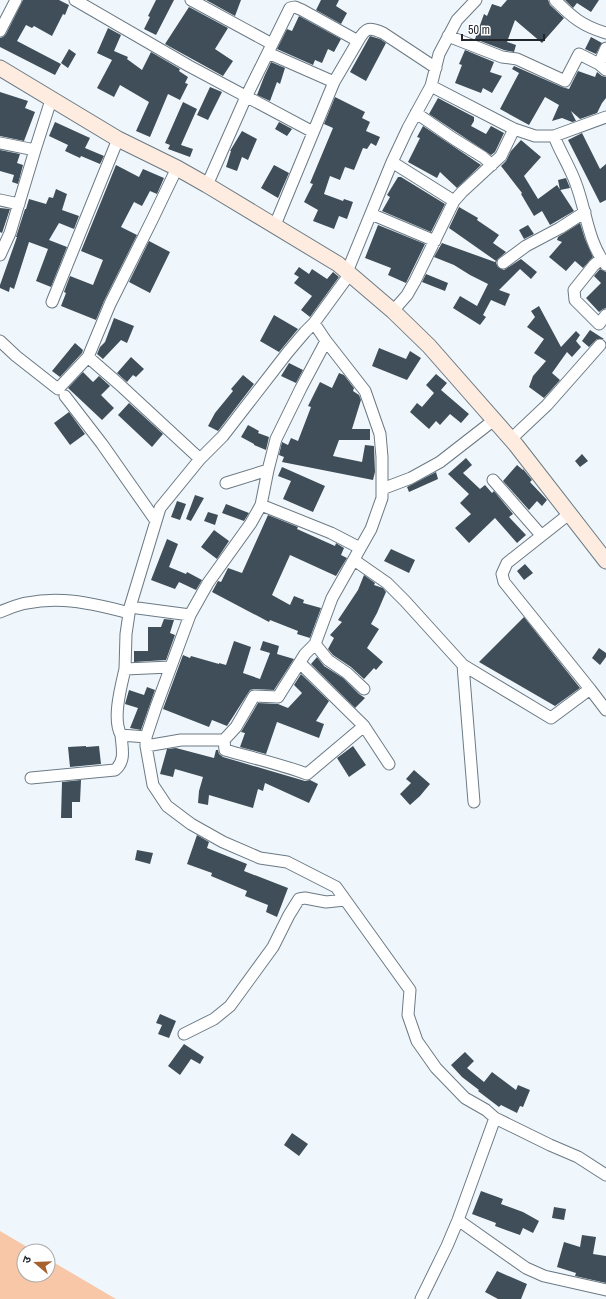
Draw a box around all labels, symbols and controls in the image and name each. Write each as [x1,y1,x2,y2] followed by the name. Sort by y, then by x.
[462,16,544,42] scale bar
[468,22,490,38] text: 50 m
[16,1243,56,1283] north arrow
[19,1254,34,1265] text: उ

